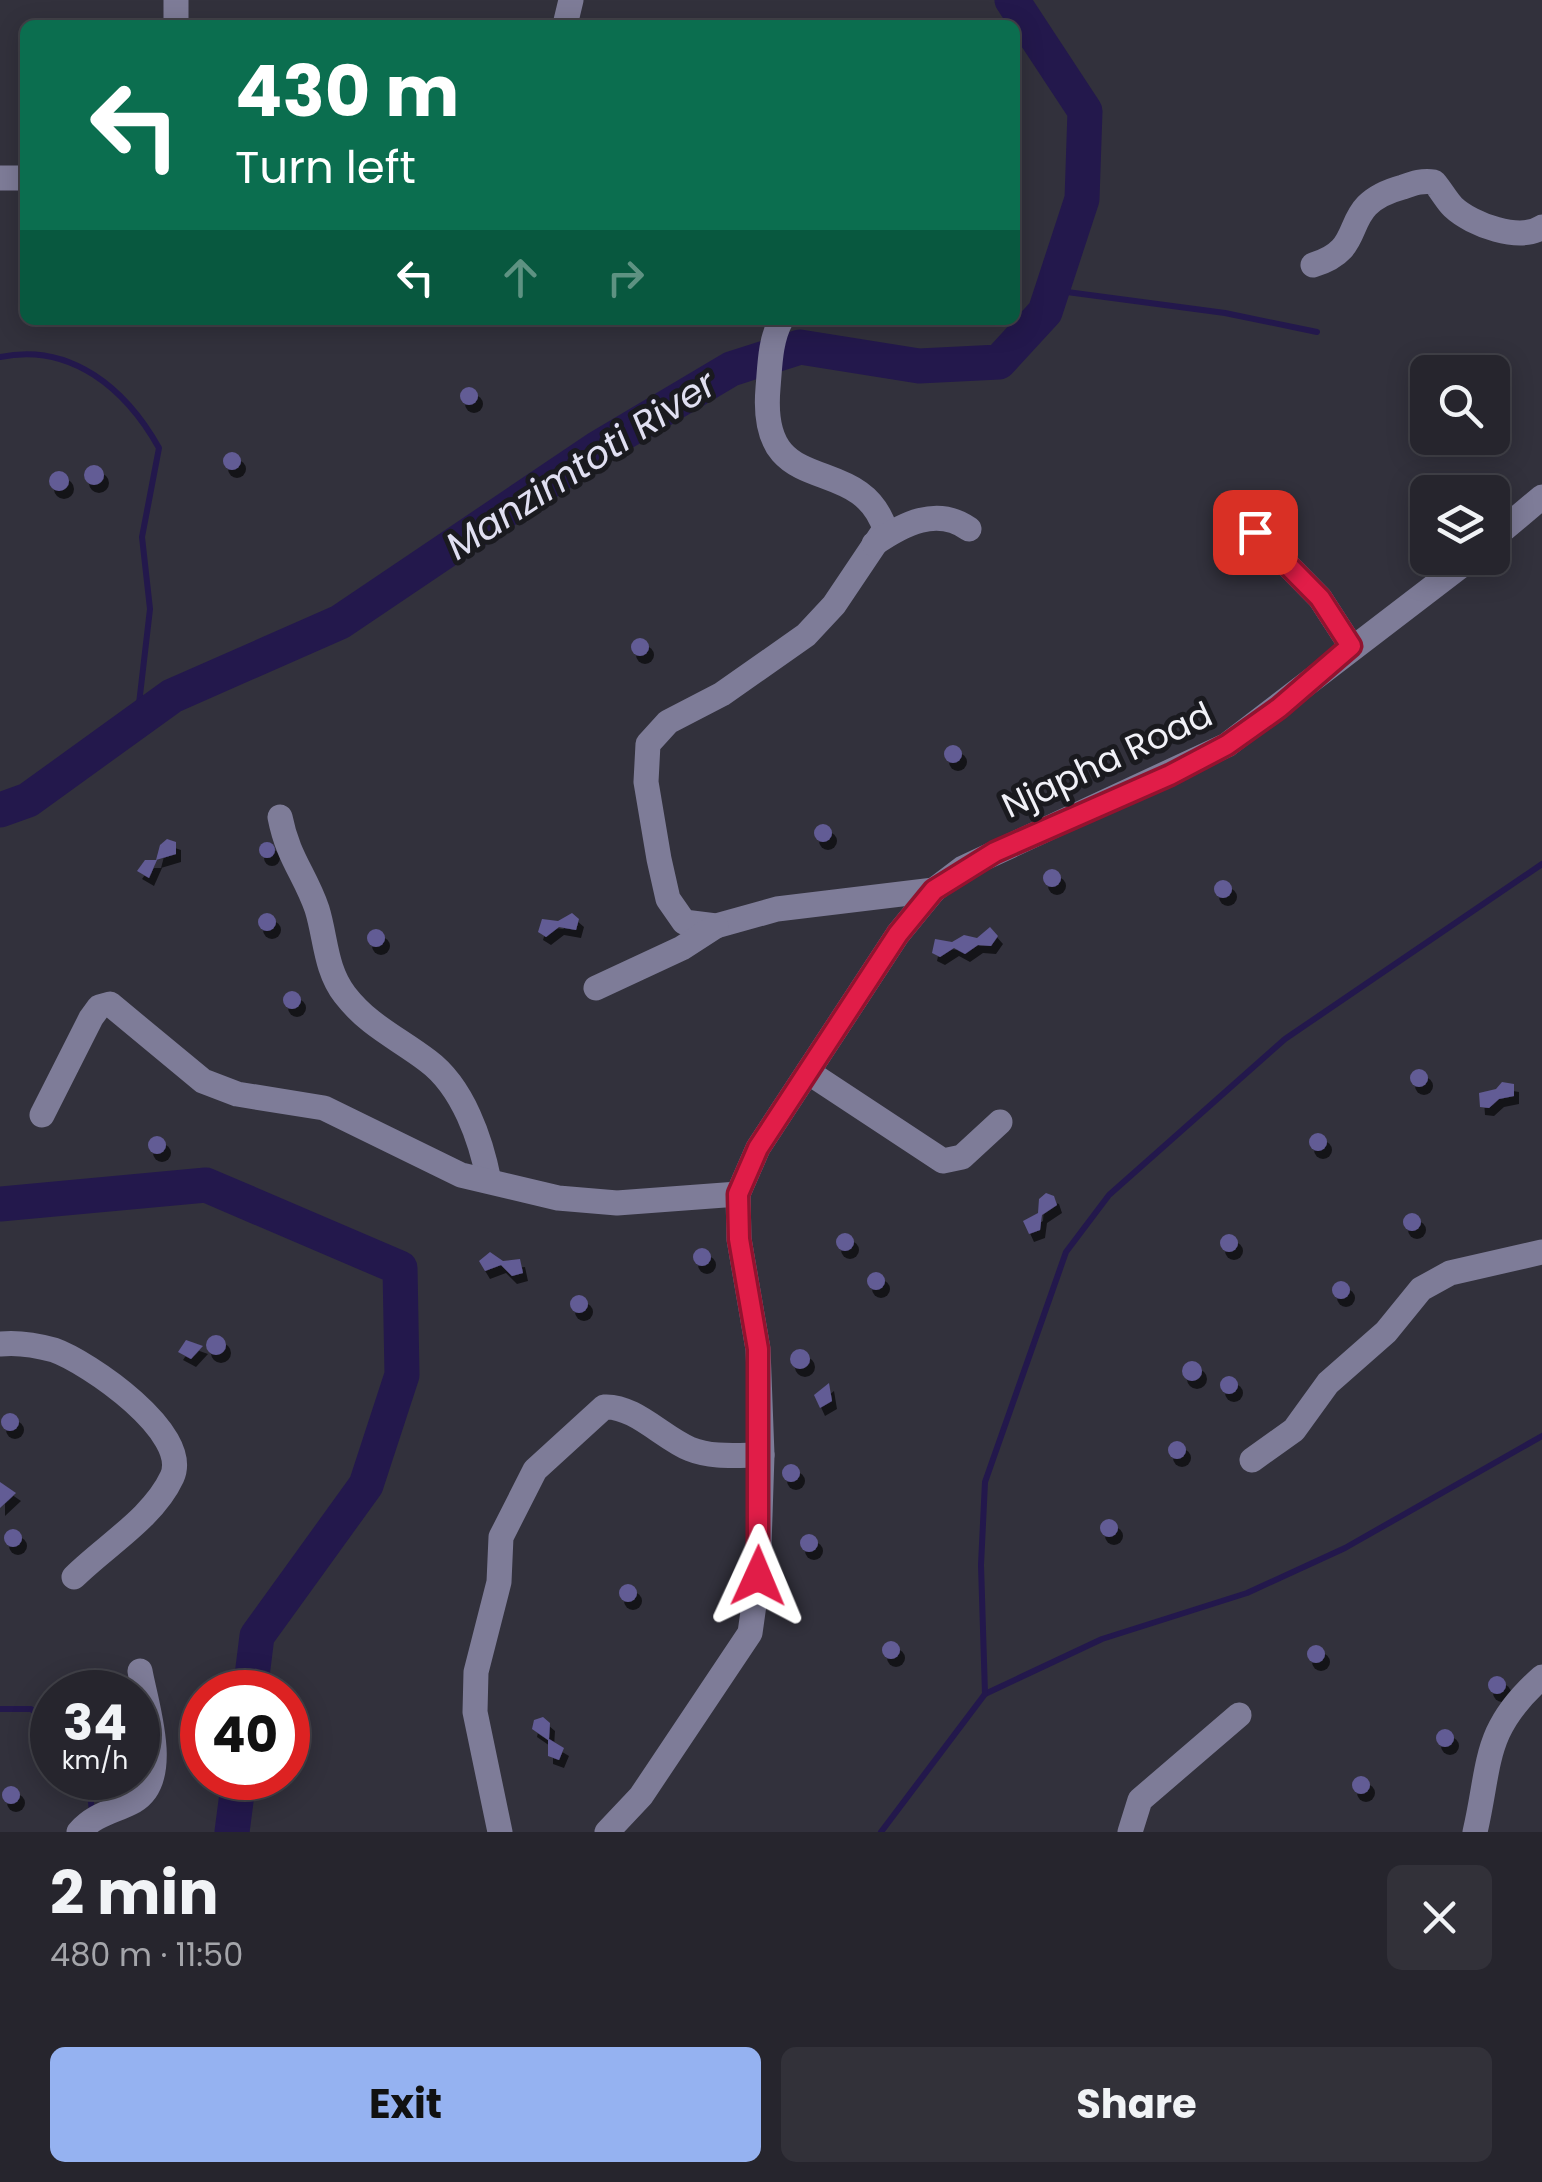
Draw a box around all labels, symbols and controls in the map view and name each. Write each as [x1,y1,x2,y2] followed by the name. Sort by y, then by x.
[235,42,459,141] text: 430 m
[70,60,200,190] icon: left
[235,136,416,199] text: Turn left
[388,250,443,305] icon: left
[493,250,548,305] icon: ahead
[598,250,653,305] icon: right
[1410,355,1510,575] map controls
[1410,355,1510,455] button: search
[435,357,727,572] water label: Manzimtoti River
[1410,475,1510,575] button: layers
[1213,490,1298,575] pin
[1228,505,1283,560] icon: arrive
[994,689,1220,830] street label: Njapha Road
[706,1524,810,1628] position arrow
[180,1670,310,1800] speed limit sign: 40
[63,1687,127,1758] text: 34
[62,1743,128,1778] text: km/h
[50,1851,219,1935] text: 2 min
[1387,1865,1492,1970] button: close
[50,1932,243,1977] text: 480 m · 11:50
[50,2047,761,2162] button: Exit
[781,2047,1492,2162] button: Share

